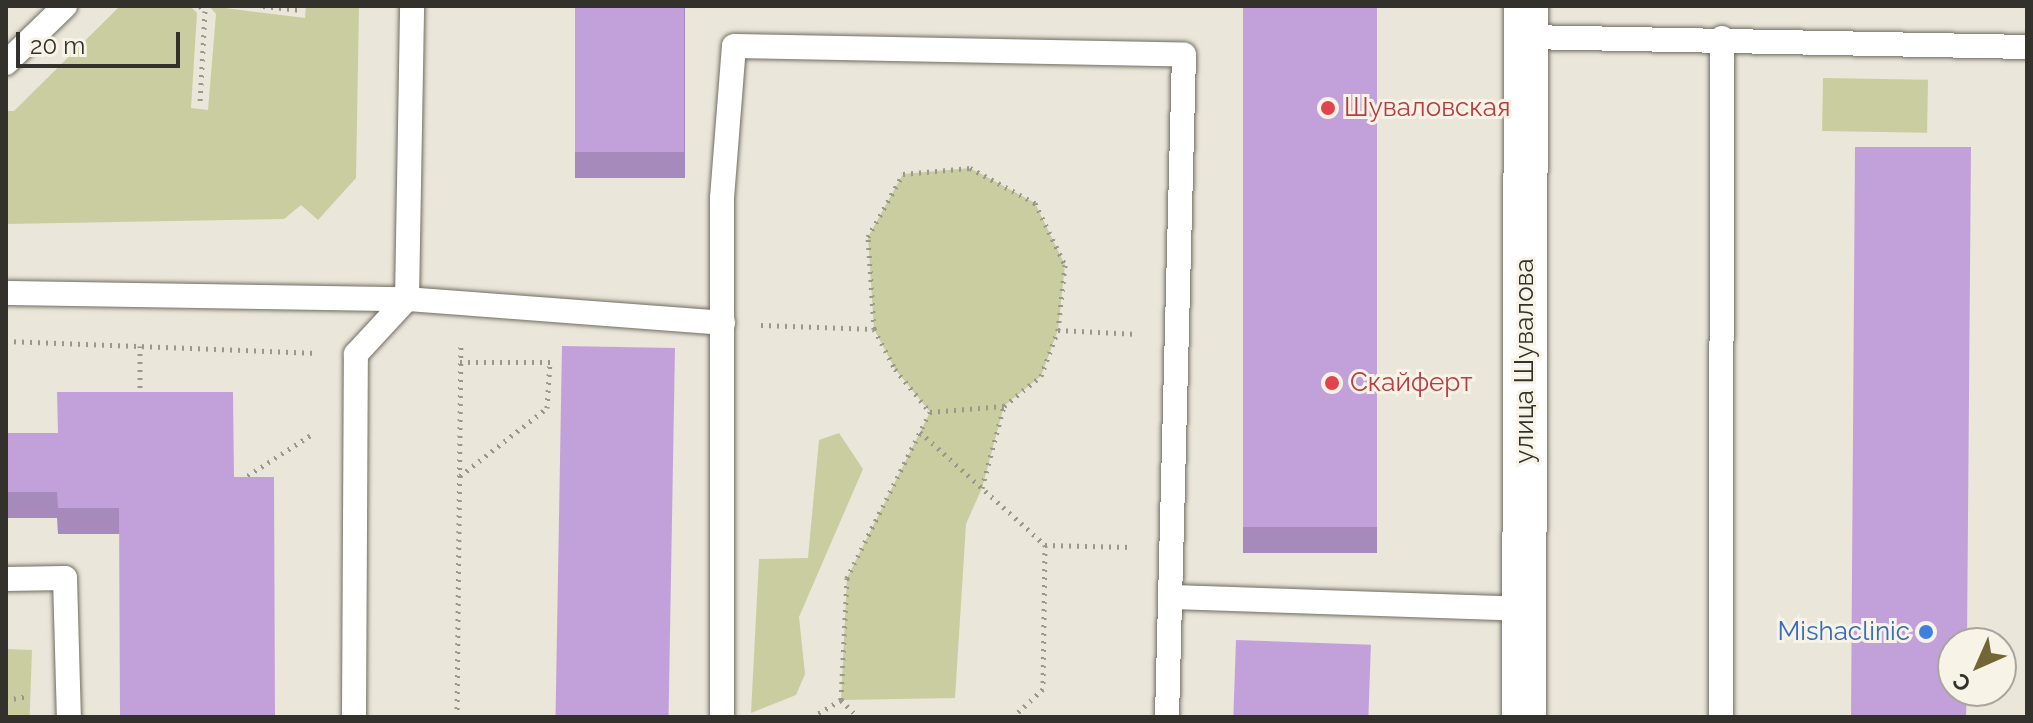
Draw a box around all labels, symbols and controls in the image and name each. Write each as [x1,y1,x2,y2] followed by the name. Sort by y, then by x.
[20,16,184,66] scale bar
[30,31,85,60] text: 20 m
[1344,92,1510,124] place label: Шуваловская
[1319,99,1337,117] marker: Шуваловская
[1509,258,1541,464] street label: улица Шувалова
[1350,367,1473,399] place label: Скайферт
[1321,372,1343,394] marker: Скайферт
[1778,616,1910,648] place label: Mishaclinic
[1917,623,1935,641] marker: Mishaclinic
[1937,627,2017,707] north arrow
[1947,668,1976,697] text: С

